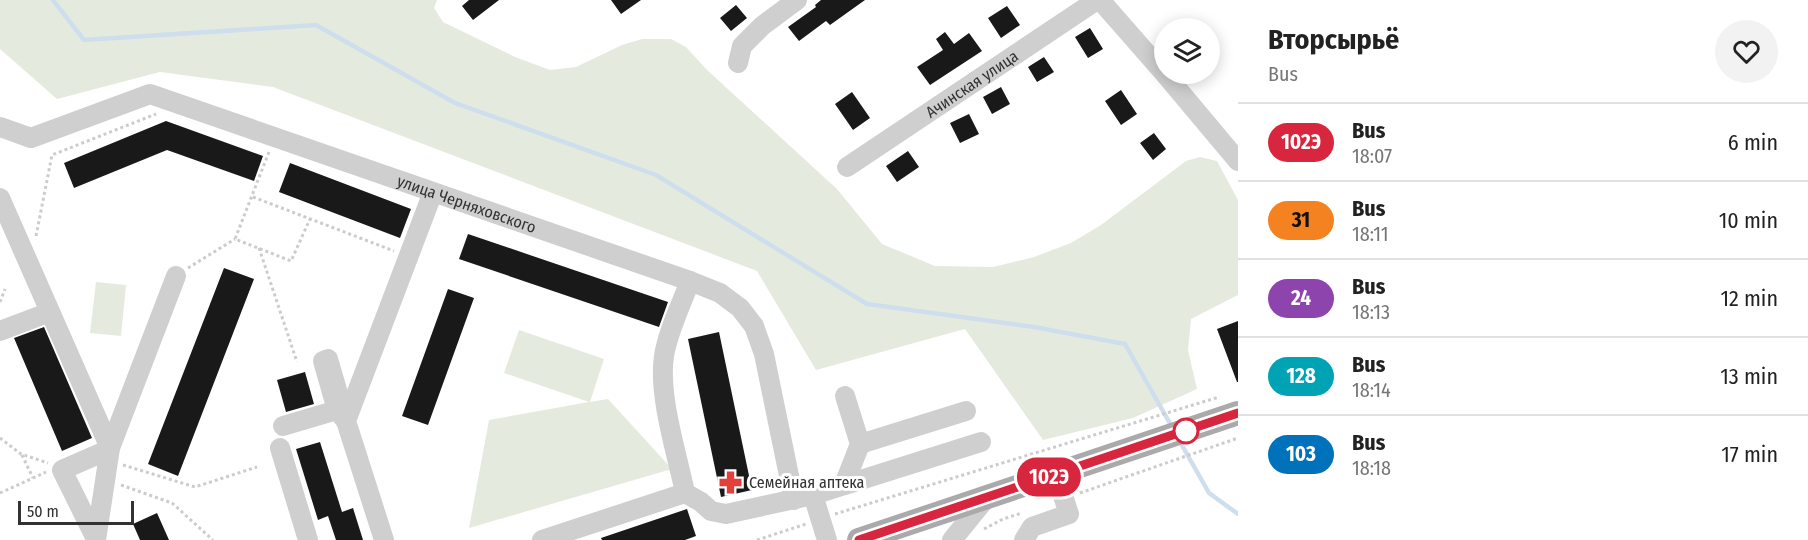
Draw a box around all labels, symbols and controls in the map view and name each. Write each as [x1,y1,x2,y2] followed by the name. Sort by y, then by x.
[1154,18,1220,84] map controls
[1154,18,1220,84] button: layers
[1715,20,1778,83] button: heart
[1268,23,1399,56] text: Вторсырьё
[922,46,1022,121] street label: Ачинская улица
[1268,62,1298,86] text: Bus
[1352,117,1385,144] text: Bus
[1281,129,1321,155] text: 102Э
[1728,129,1778,156] text: 6 min
[1352,144,1392,168] text: 18:07
[395,171,539,237] street label: улица Черняховского
[1352,195,1385,222] text: Bus
[1292,207,1310,233] text: 31
[1719,207,1778,234] text: 10 min
[1352,222,1389,246] text: 18:11
[1352,273,1385,300] text: Bus
[1291,285,1311,311] text: 24
[1720,285,1778,312] text: 12 min
[1352,300,1390,324] text: 18:13
[1352,351,1385,378] text: Bus
[1286,363,1316,389] text: 128
[1720,363,1778,390] text: 13 min
[1352,378,1391,402] text: 18:14
[1173,418,1199,444] unlabelled marker
[1352,429,1385,456] text: Bus
[1286,441,1316,467] text: 103
[1721,441,1778,468] text: 17 min
[1352,456,1391,480] text: 18:18
[1007,458,1091,496] line badge: 102Э
[1029,464,1069,490] text: 102Э
[718,469,744,495] pharmacy icon: Семейная аптека
[749,473,865,492] place label: Семейная аптека
[18,498,134,526] scale bar
[27,502,59,521] text: 50 m

